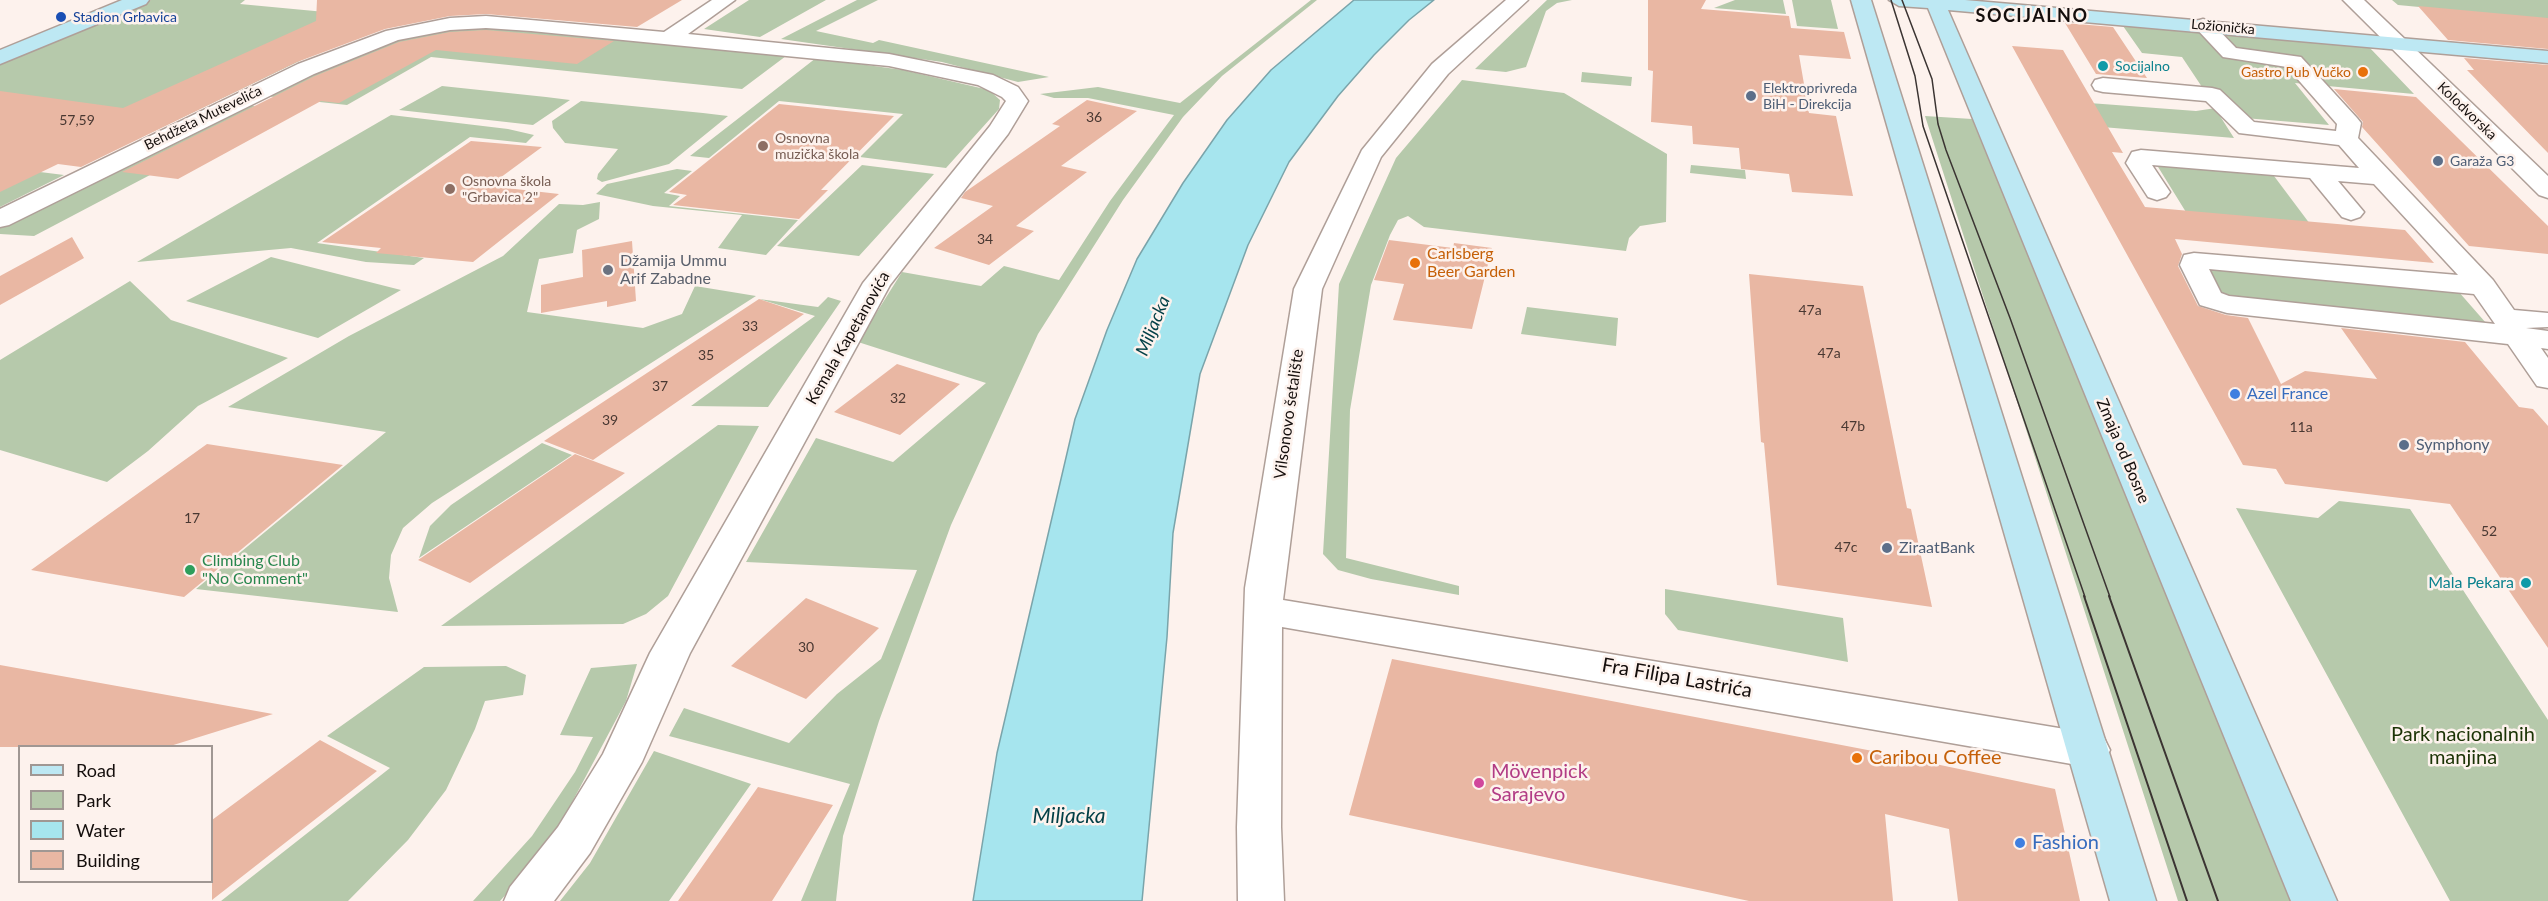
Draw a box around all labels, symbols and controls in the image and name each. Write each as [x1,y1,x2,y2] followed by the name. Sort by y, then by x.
[1976,5,2088,27] district label: SOCIJALNO
[73,9,177,25] place label: Stadion Grbavica
[54,10,68,24] marker: Stadion Grbavica
[2190,16,2256,38] street label: Ložionička
[2115,58,2170,74] place label: Socijalno
[2096,59,2110,73] marker: Socijalno
[2241,64,2351,80] place label: Gastro Pub Vučko
[2356,65,2370,79] marker: Gastro Pub Vučko
[2434,79,2500,143] street label: Kolodvorska
[1763,80,1857,112] place label: Elektroprivreda BiH - Direkcija
[141,82,265,154] street label: Behdžeta Mutevelića
[1744,89,1758,103] marker: Elektroprivreda BiH - Direkcija
[1086,109,1102,125] house number: 36
[59,112,95,128] house number: 57,59
[775,130,859,162] place label: Osnovna muzička škola
[756,139,770,153] marker: Osnovna muzička škola
[2450,153,2514,169] place label: Garaža G3
[2431,154,2445,168] marker: Garaža G3
[462,173,551,206] place label: Osnovna škola "Grbavica 2"
[443,182,457,196] marker: Osnovna škola "Grbavica 2"
[977,231,993,247] house number: 34
[1427,244,1515,282] place label: Carlsberg Beer Garden
[620,251,727,289] place label: Džamija Ummu Arif Zabadne
[1408,256,1422,270] marker: Carlsberg Beer Garden
[601,263,615,277] marker: Džamija Ummu Arif Zabadne
[802,268,894,408] street label: Kemala Kapetanovića
[1131,293,1175,359] water label: Miljacka
[1798,302,1822,318] house number: 47a
[742,318,758,334] house number: 33
[1817,345,1841,361] house number: 47a
[698,347,714,363] house number: 35
[1270,348,1308,480] street label: Vilsonovo šetalište
[652,378,668,394] house number: 37
[2247,384,2328,404] place label: Azel France
[2228,387,2242,401] marker: Azel France
[890,390,906,406] house number: 32
[2092,396,2154,506] street label: Zmaja od Bosne
[602,412,618,428] house number: 39
[1841,418,1865,434] house number: 47b
[2289,419,2313,435] house number: 11a
[2416,435,2490,455] place label: Symphony
[2397,438,2411,452] marker: Symphony
[184,510,200,526] house number: 17
[2481,523,2497,539] house number: 52
[1899,538,1975,558] place label: ZiraatBank
[1835,539,1857,555] house number: 47c
[1880,541,1894,555] marker: ZiraatBank
[202,551,308,589] place label: Climbing Club "No Comment"
[183,563,197,577] marker: Climbing Club "No Comment"
[2428,573,2514,593] place label: Mala Pekara
[2519,576,2533,590] marker: Mala Pekara
[798,639,814,655] house number: 30
[1600,653,1754,703] street label: Fra Filipa Lastrića
[2391,723,2535,770] park label: Park nacionalnih manjina
[18,745,213,883] legend
[1869,746,2002,770] place label: Caribou Coffee
[1850,751,1864,765] marker: Caribou Coffee
[76,759,116,781] text: Road
[1491,760,1588,807] place label: Mövenpick Sarajevo
[1472,776,1486,790] marker: Mövenpick Sarajevo
[76,789,111,811] text: Park
[1033,803,1105,829] water label: Miljacka
[76,819,125,841] text: Water
[2032,831,2099,855] place label: Fashion
[2013,836,2027,850] marker: Fashion
[76,849,140,871] text: Building

